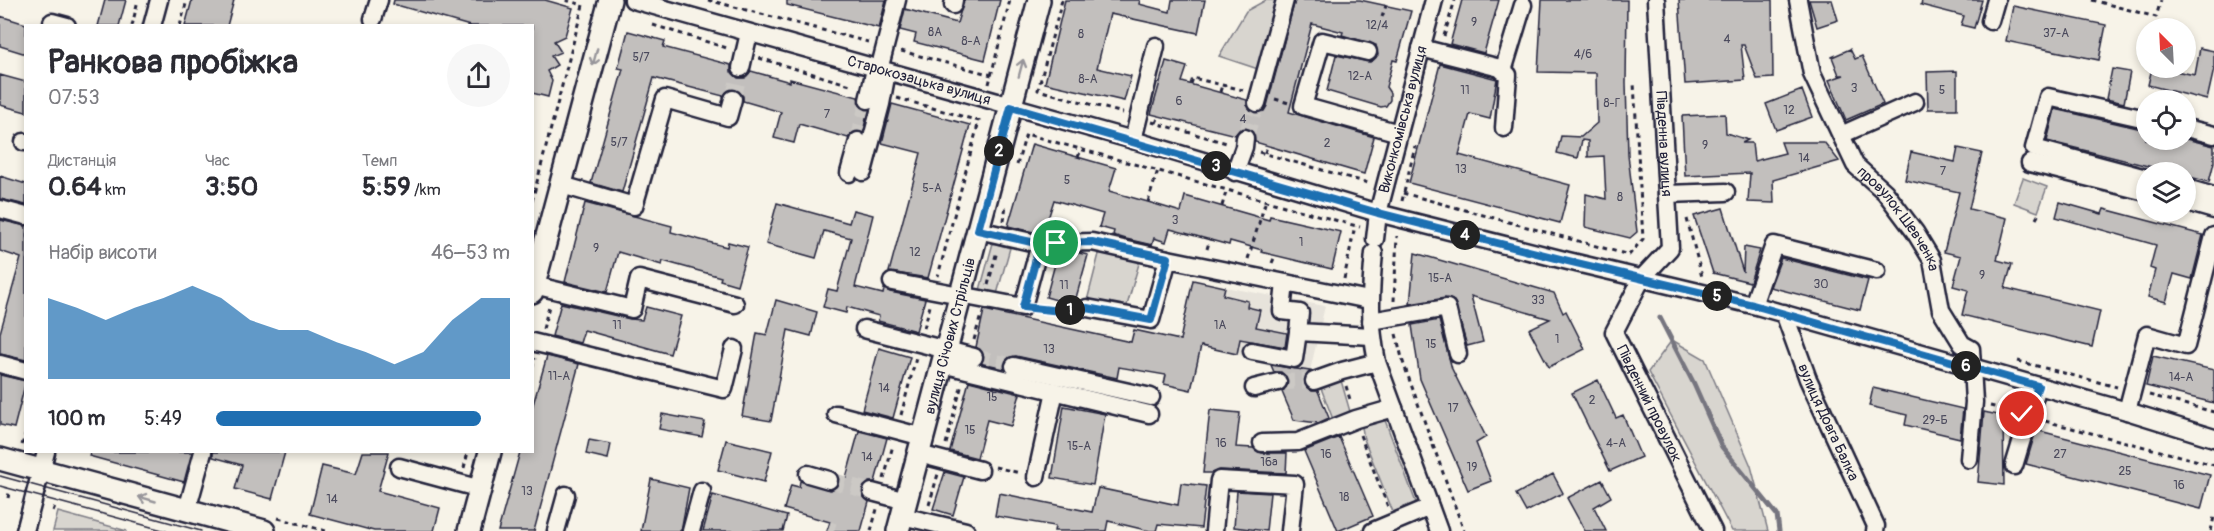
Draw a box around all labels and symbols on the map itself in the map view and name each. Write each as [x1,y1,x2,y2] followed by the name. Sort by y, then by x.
[1471,15,1477,30] house number: 9
[1366,18,1388,33] house number: 12/4
[2136,18,2196,78] north arrow
[928,25,942,40] house number: 8А
[2043,26,2069,41] house number: 37-А
[1078,27,1084,42] house number: 8
[1724,32,1731,47] house number: 4
[962,34,981,49] house number: 8-А
[1375,44,1432,195] street label: Виконкомівська вулиця
[589,47,600,66] one-way arrow
[1574,47,1592,62] house number: 4/6
[632,50,650,65] house number: 5/7
[845,51,993,110] street label: Старокозацька вулиця
[1015,59,1027,78] one-way arrow
[1348,69,1372,84] house number: 12-А
[1079,72,1098,87] house number: 8-А
[1851,81,1858,96] house number: 3
[1460,83,1470,98] house number: 11
[1939,83,1945,98] house number: 5
[1651,91,1676,197] street label: Південна вулиця
[1176,94,1183,109] house number: 6
[1604,96,1621,111] house number: 8-Г
[1783,103,1795,118] house number: 12
[824,107,831,122] house number: 7
[1240,112,1247,127] house number: 4
[610,135,628,150] house number: 5/7
[984,136,1014,166] pin: 2
[1324,136,1331,151] house number: 2
[1702,138,1708,153] house number: 9
[1201,151,1231,181] pin: 3
[1798,151,1810,166] house number: 14
[1455,162,1467,177] house number: 13
[1853,162,1943,272] street label: провулок Шевченка
[1940,164,1947,179] house number: 7
[1064,173,1070,188] house number: 5
[922,181,942,196] house number: 5-А
[1617,190,1623,205] house number: 8
[1172,213,1179,228] house number: 3
[1030,217,1081,268] pin
[1450,220,1480,250] pin: 4
[1299,235,1303,250] house number: 1
[593,241,599,256] house number: 9
[909,245,921,260] house number: 12
[920,255,980,416] street label: вулиця Січових Стрільців
[1979,268,1985,283] house number: 9
[1428,271,1452,286] house number: 15-А
[1814,277,1828,292] house number: 30
[1059,278,1069,293] house number: 11
[1702,281,1732,311] pin: 5
[1531,293,1545,308] house number: 33
[1055,295,1085,325] pin: 1
[612,318,622,333] house number: 11
[1214,318,1226,333] house number: 1А
[1555,332,1559,347] house number: 1
[1425,337,1437,352] house number: 15
[1043,342,1055,357] house number: 13
[1612,342,1686,465] street label: Південний провулок
[1951,351,1981,381] pin: 6
[1793,361,1863,484] street label: вулиця Довга Балка
[548,369,570,384] house number: 11-А
[2169,370,2193,385] house number: 14-А
[878,381,890,396] house number: 14
[1996,388,2047,439] pin
[986,390,998,405] house number: 15
[1589,393,1596,408] house number: 2
[1447,401,1459,416] house number: 17
[1922,413,1948,428] house number: 29-Б
[964,423,976,438] house number: 15
[1215,436,1227,451] house number: 16
[1606,436,1626,451] house number: 4-А
[1067,439,1091,454] house number: 15-А
[1320,447,1332,462] house number: 16
[2053,447,2067,462] house number: 27
[861,450,873,465] house number: 14
[1260,455,1278,470] house number: 16а
[1467,460,1477,475] house number: 19
[2118,464,2132,479] house number: 25
[2173,478,2185,493] house number: 16
[521,484,533,499] house number: 13
[1339,490,1349,505] house number: 18
[326,492,338,507] house number: 14
[138,493,157,504] one-way arrow

